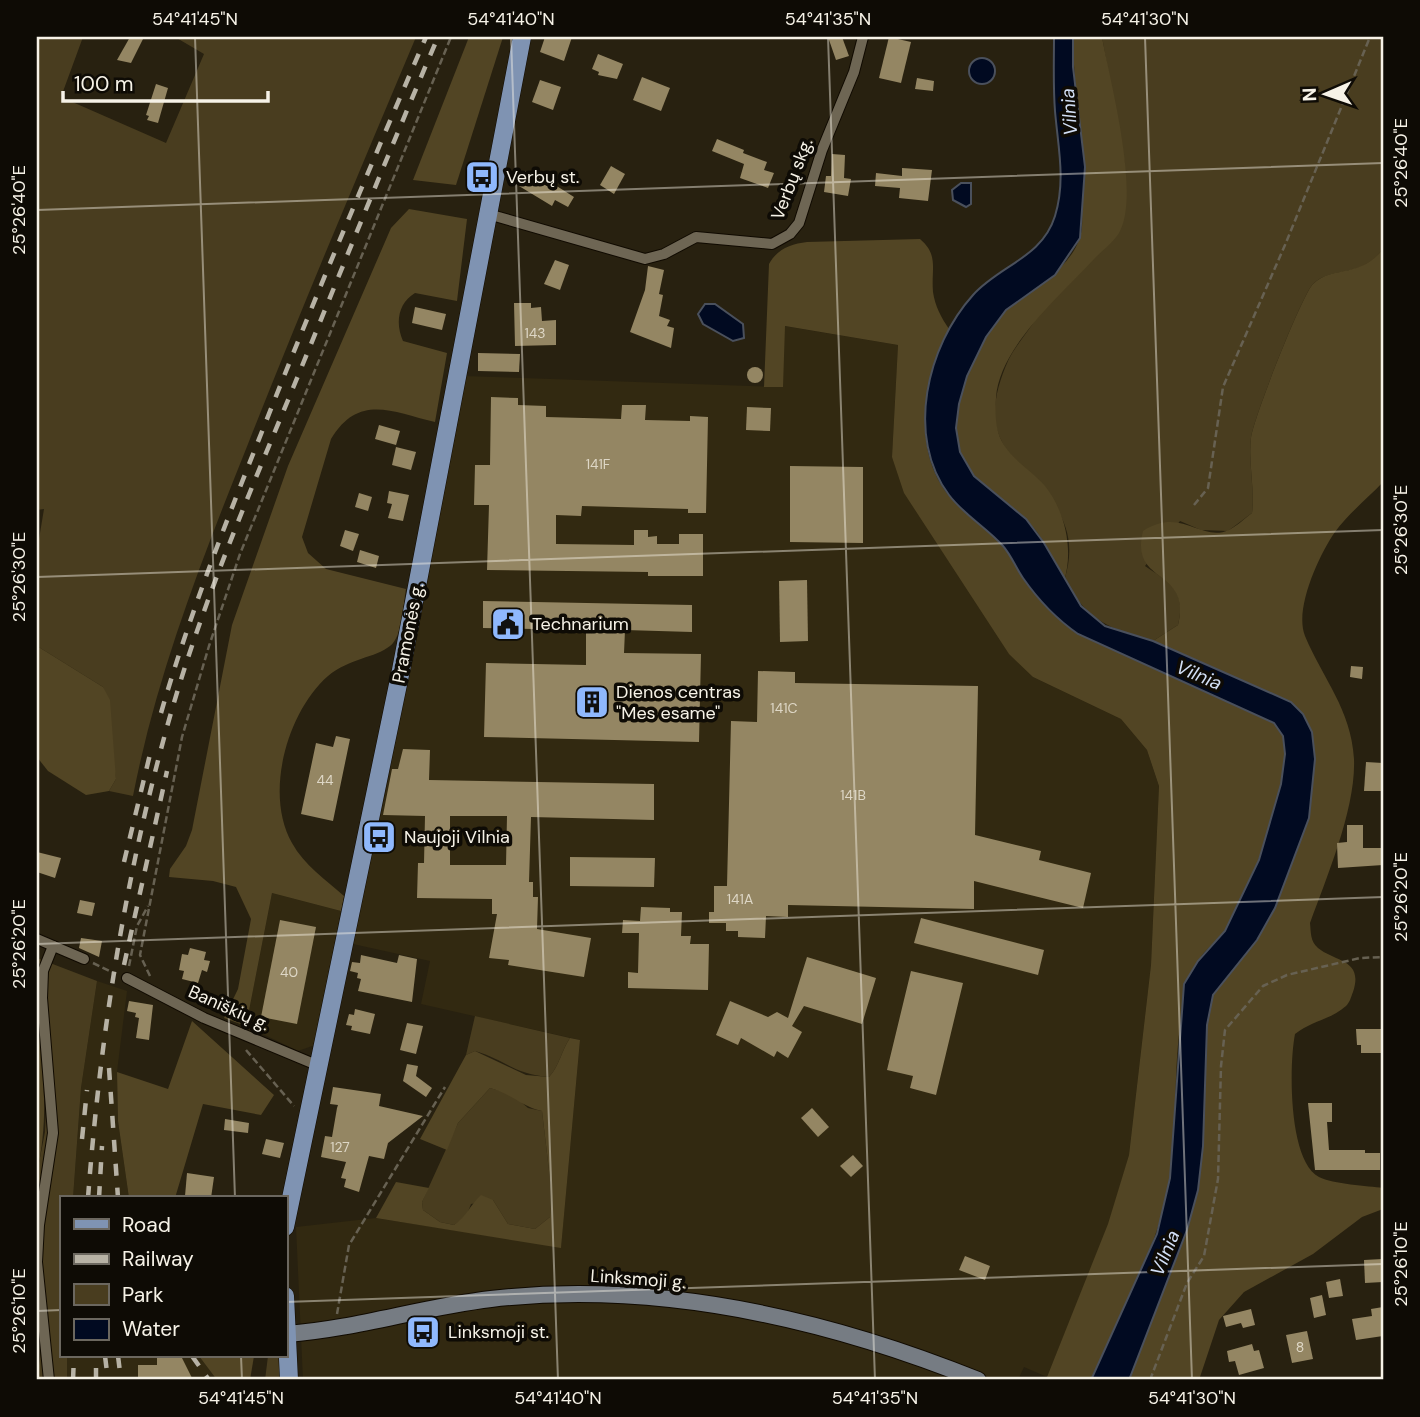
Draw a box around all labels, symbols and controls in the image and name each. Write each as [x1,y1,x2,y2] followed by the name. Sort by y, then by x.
[152,7,238,31] text: 54°41'45"N
[467,7,555,31] text: 54°41'40"N
[785,7,871,31] text: 54°41'35"N
[1101,7,1189,31] text: 54°41'30"N
[63,60,268,104] scale bar
[1290,60,1360,130] north arrow
[74,70,134,98] text: 100 m
[1055,87,1083,137] water label: Vilnia
[1297,87,1322,102] text: N
[1389,118,1413,208] text: 25°26'40"E
[765,135,819,223] street label: Verbų skg.
[463,158,501,196] bus stop icon: Verbų st.
[7,165,31,255] text: 25°26'40"E
[506,165,579,189] place label: Verbų st.
[524,324,546,342] house number: 143
[586,455,611,473] house number: 141F
[1389,485,1413,575] text: 25°26'30"E
[7,532,31,622] text: 25°26'30"E
[387,581,429,685] street label: Pramonės g.
[489,605,527,643] public building icon: Technarium
[532,612,629,636] place label: Technarium
[1172,654,1226,696] water label: Vilnia
[616,680,741,725] place label: Dienos centras "Mes esame"
[573,683,611,721] building icon: Dienos centras "Mes esame"
[770,699,798,717] house number: 141C
[317,771,334,789] house number: 44
[840,786,866,804] house number: 141B
[360,818,398,856] bus stop icon: Naujoji Vilnia
[404,825,510,849] place label: Naujoji Vilnia
[1389,852,1413,942] text: 25°26'20"E
[727,890,753,908] house number: 141A
[7,899,31,989] text: 25°26'20"E
[280,963,298,981] house number: 40
[185,979,273,1037] street label: Baniškių g.
[330,1138,350,1156] house number: 127
[60,1196,287,1358] legend
[122,1211,171,1239] text: Road
[1389,1221,1413,1307] text: 25°26'10"E
[1145,1226,1185,1280] water label: Vilnia
[122,1245,194,1273] text: Railway
[590,1264,686,1294] street label: Linksmoji g.
[7,1268,31,1354] text: 25°26'10"E
[122,1281,164,1309] text: Park
[404,1313,442,1351] bus stop icon: Linksmoji st.
[122,1315,180,1343] text: Water
[448,1320,549,1344] place label: Linksmoji st.
[1296,1338,1304,1356] house number: 8
[198,1386,284,1410] text: 54°41'45"N
[514,1386,602,1410] text: 54°41'40"N
[832,1386,918,1410] text: 54°41'35"N
[1148,1386,1236,1410] text: 54°41'30"N

